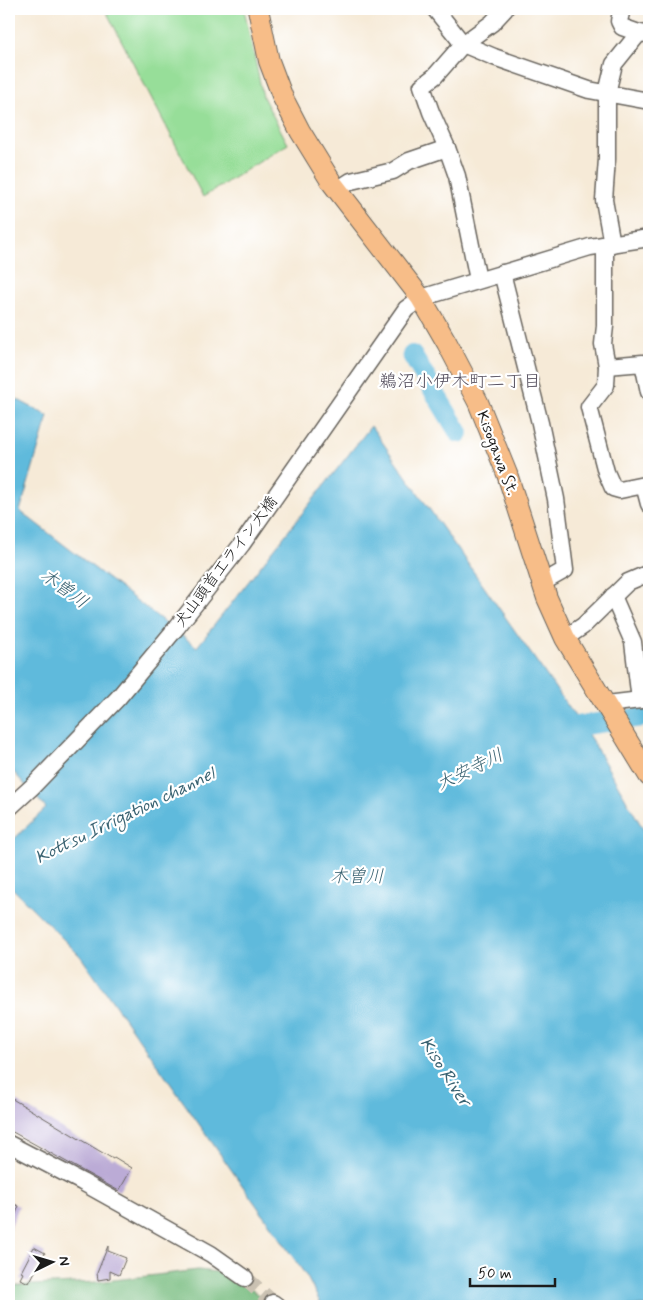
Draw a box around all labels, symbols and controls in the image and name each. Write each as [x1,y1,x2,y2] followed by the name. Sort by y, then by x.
[379,370,541,394] district label: 鵜沼小伊木町二丁目
[470,408,523,499] street label: Kisogawa St.
[170,492,282,632] street label: 犬山頭首工ライン大橋
[35,563,93,615] water label: 木曽川
[432,743,508,797] water label: 大安寺川
[31,761,222,872] water label: Kottsu Irrigation channel
[330,865,384,889] water label: 木曽川
[414,1033,478,1113] water label: Kiso River
[28,1238,78,1288] north arrow
[470,1255,556,1287] scale bar
[55,1256,73,1266] text: N
[478,1264,512,1284] text: 50 m

